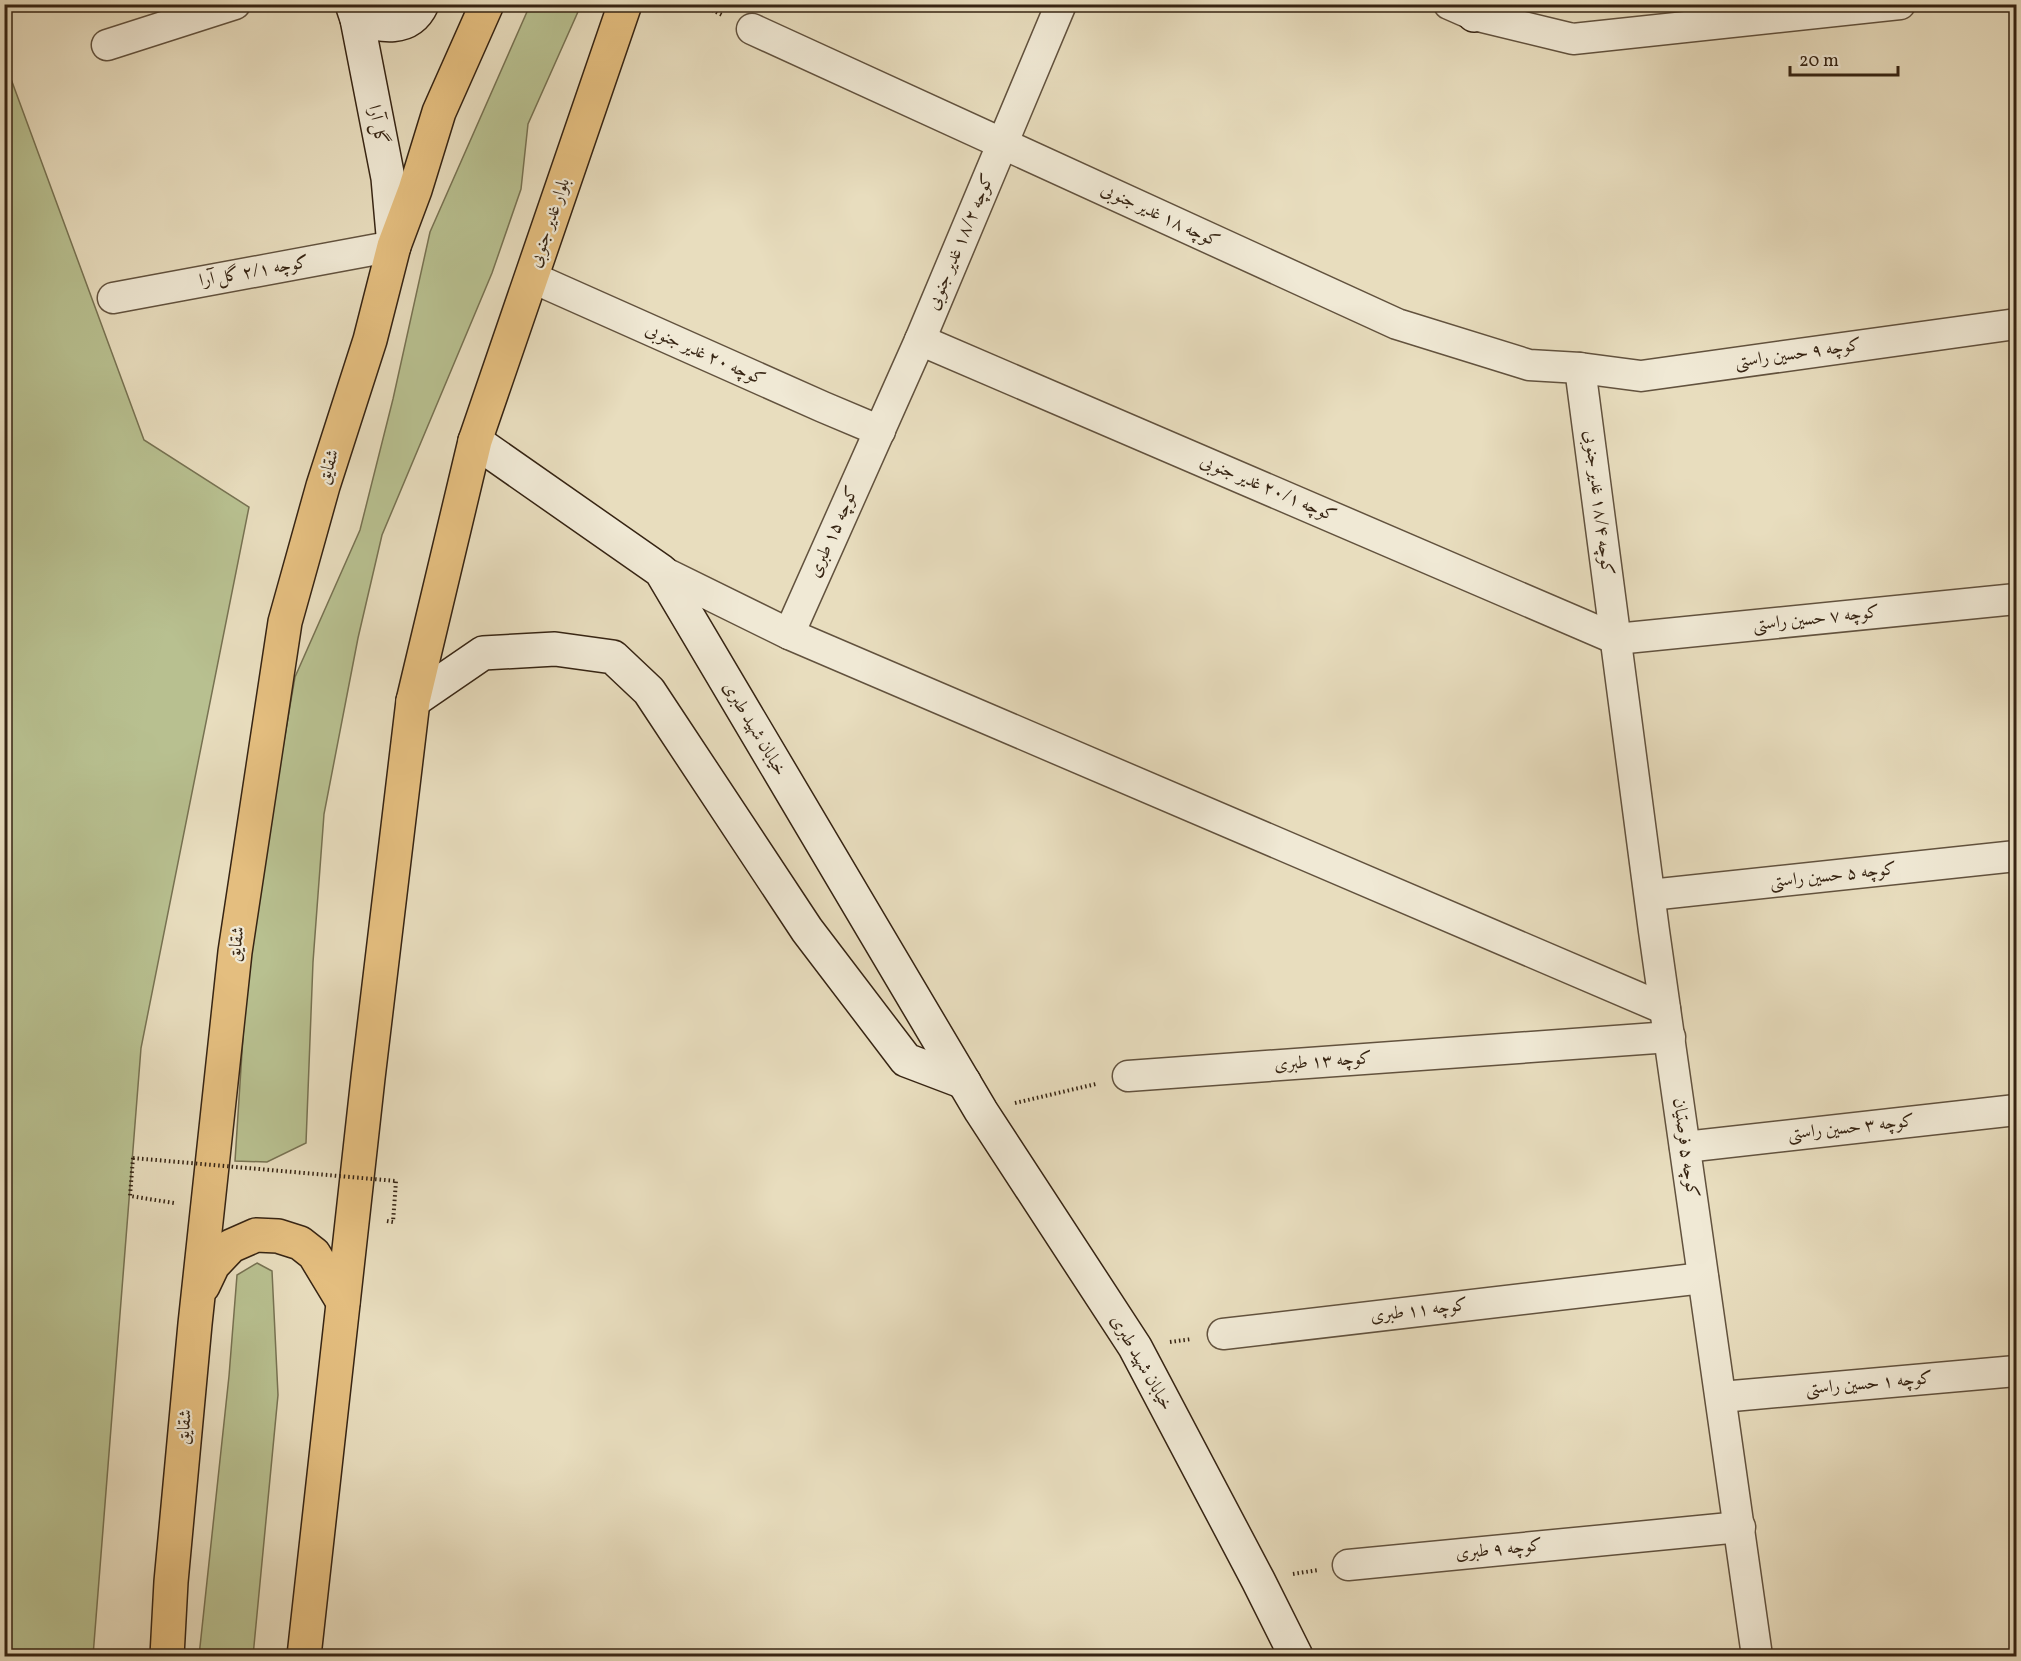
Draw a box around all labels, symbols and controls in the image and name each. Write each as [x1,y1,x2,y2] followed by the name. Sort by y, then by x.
[1790,39,1898,77] scale bar
[1799,49,1839,74] text: 20 m
[361,103,393,147] street label: گل آرا
[921,170,1001,314] street label: کوچه ۱۸/۲ غدیر جنوبی
[523,175,577,271] street label: بلوار غدیر جنوبی
[1096,177,1224,255] street label: کوچه ۱۸ غدیر جنوبی
[197,250,311,294] street label: کوچه ۲/۱ گل آرا
[641,317,769,393] street label: کوچه ۲۰ غدیر جنوبی
[1733,333,1863,375] street label: کوچه ۹ حسین راستی
[1577,429,1619,577] street label: کوچه ۱۸/۴ غدیر جنوبی
[312,446,346,488] street label: شقایق
[1196,449,1340,529] street label: کوچه ۲۰/۱ غدیر جنوبی
[803,482,865,582] street label: کوچه ۱۵ طبری
[1751,600,1881,638] street label: کوچه ۷ حسین راستی
[716,677,792,781] street label: خیابان شهید طبری
[1768,857,1898,895] street label: کوچه ۵ حسین راستی
[222,925,252,963] street label: شقایق
[1273,1046,1373,1078] street label: کوچه ۱۳ طبری
[1666,1096,1704,1200] street label: کوچه ۵ فرصتیان
[1786,1109,1916,1147] street label: کوچه ۳ حسین راستی
[1369,1293,1469,1329] street label: کوچه ۱۱ طبری
[1104,1311,1178,1415] street label: خیابان شهید طبری
[1805,1366,1933,1402] street label: کوچه ۱ حسین راستی
[171,1408,199,1446] street label: شقایق
[1454,1533,1544,1567] street label: کوچه ۹ طبری

